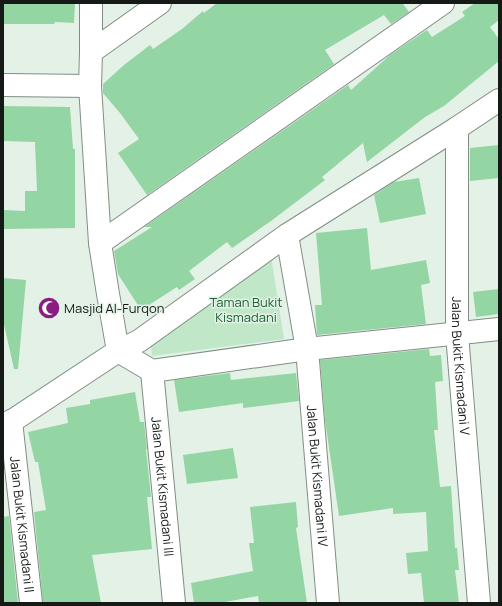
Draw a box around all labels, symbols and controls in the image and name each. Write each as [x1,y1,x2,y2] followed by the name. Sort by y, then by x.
[209,293,283,326] park label: Taman Bukit Kismadani
[36,295,62,321] mosque icon: Masjid Al-Furqon
[448,297,474,436] street label: Jalan Bukit Kismadani V
[64,299,164,317] place label: Masjid Al-Furqon
[303,404,332,547] street label: Jalan Bukit Kismadani IV
[147,416,179,557] street label: Jalan Bukit Kismadani III
[6,455,39,594] street label: Jalan Bukit Kismadani II

